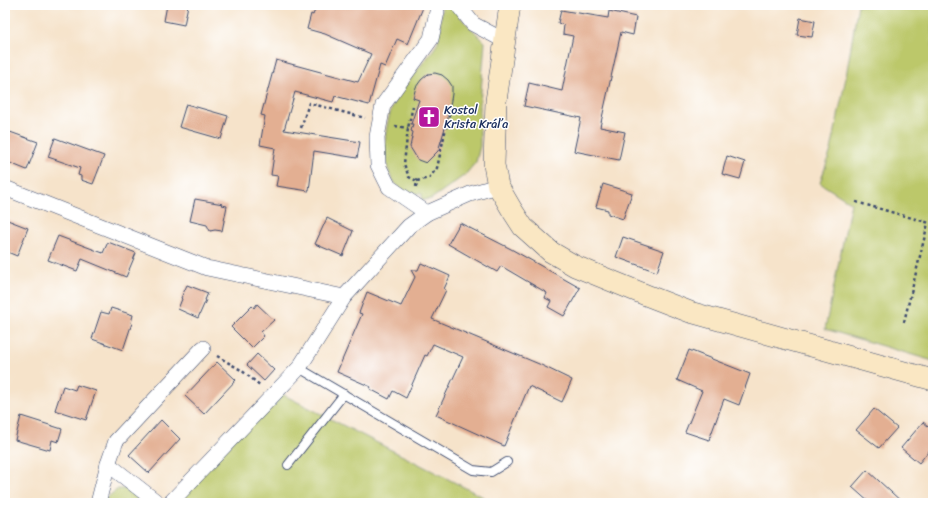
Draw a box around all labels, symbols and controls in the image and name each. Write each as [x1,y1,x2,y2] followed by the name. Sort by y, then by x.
[444,99,508,135] place label: Kostol Krista Kráľa
[416,104,442,130] church icon: Kostol Krista Kráľa

